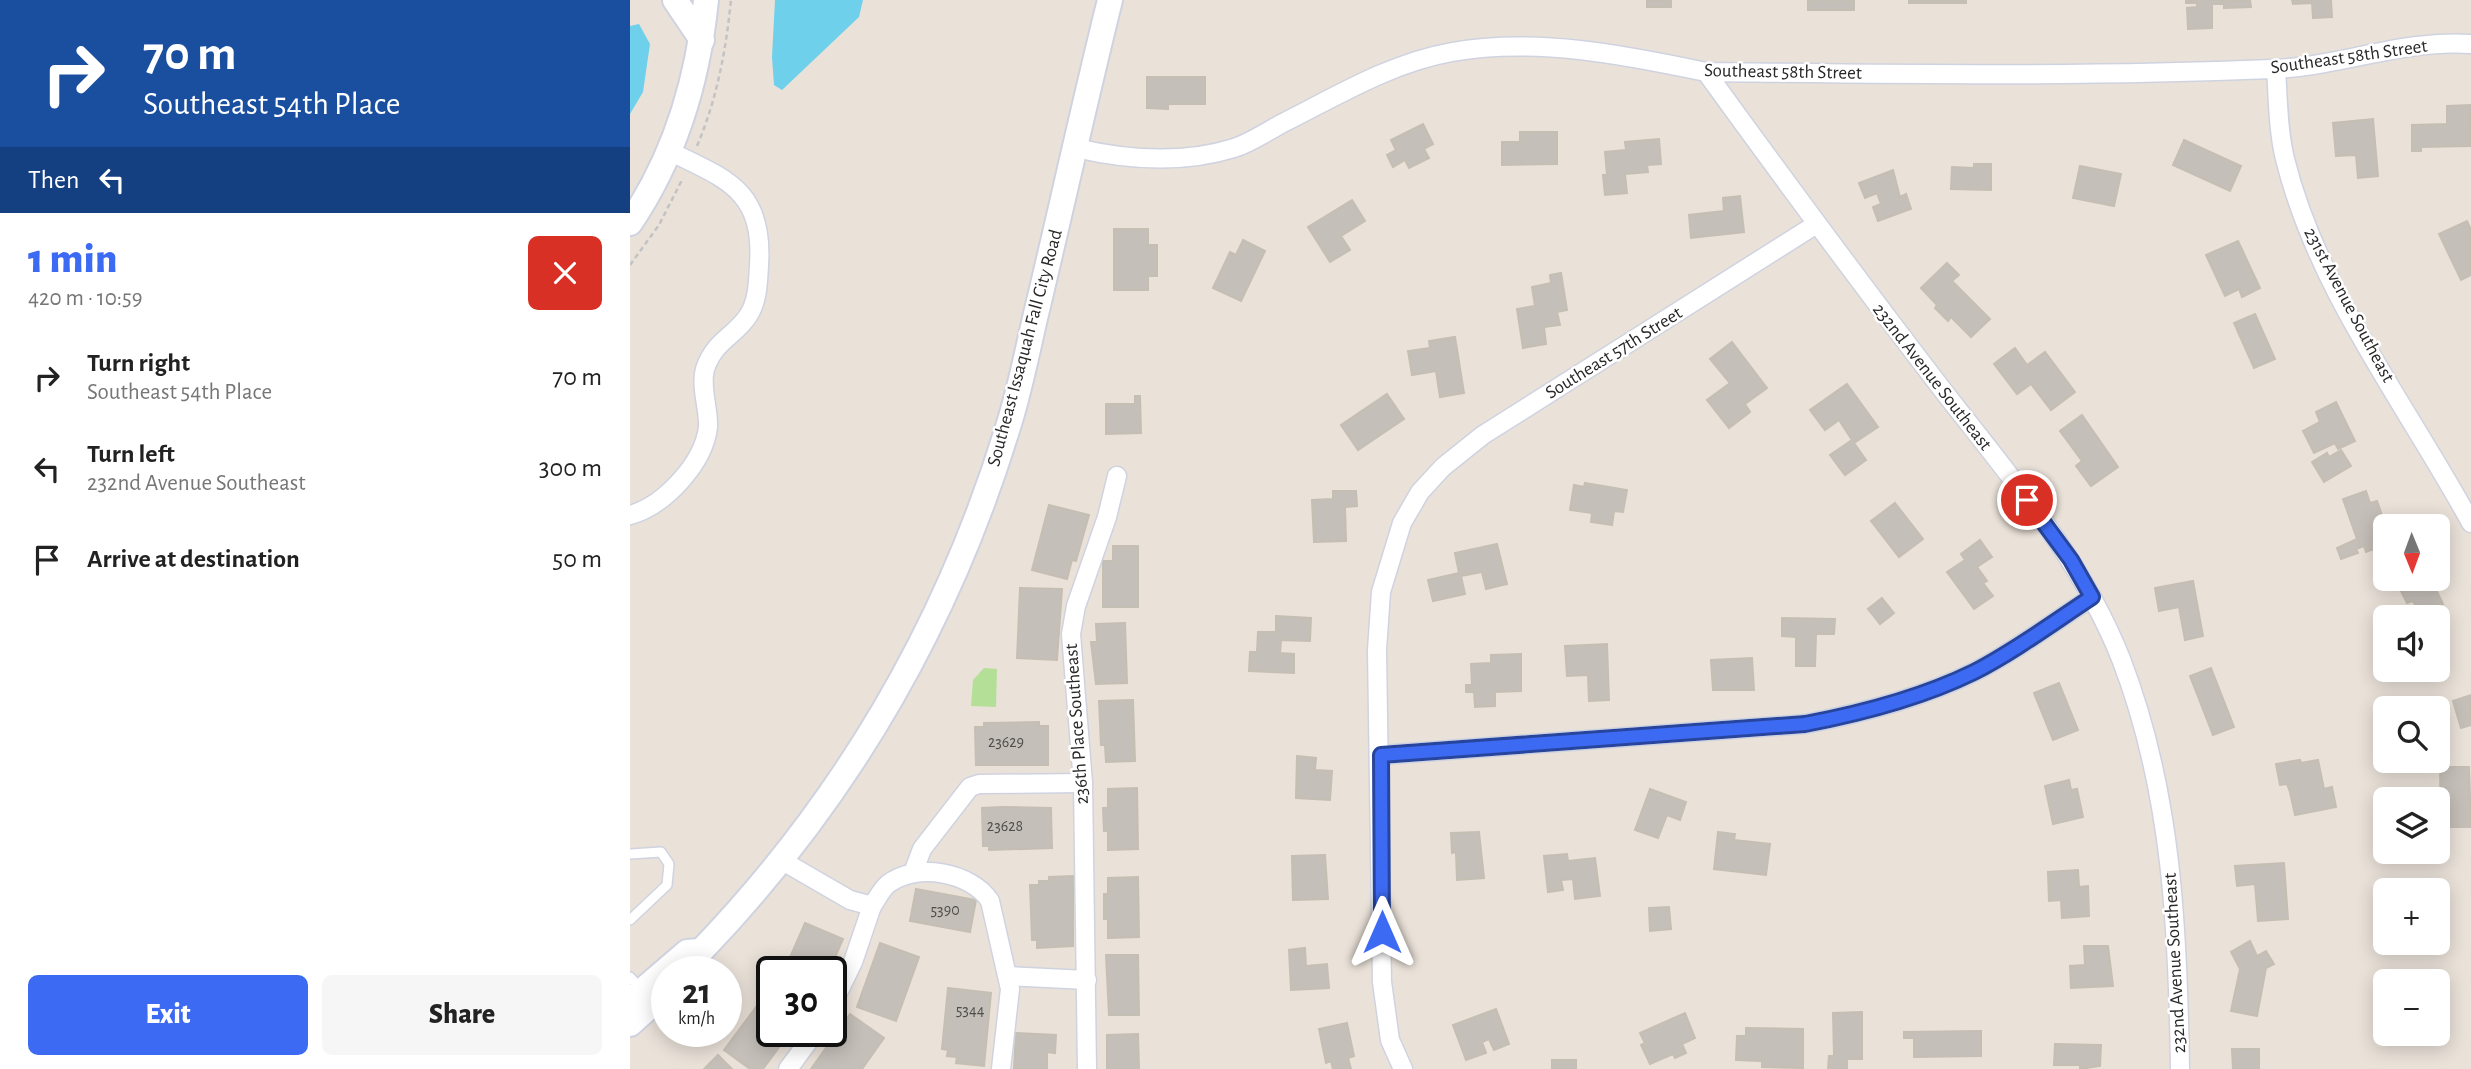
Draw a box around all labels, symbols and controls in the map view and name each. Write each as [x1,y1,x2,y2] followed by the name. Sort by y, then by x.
[28,28,119,119] icon: right
[143,30,237,79] text: 70 m
[2269,37,2429,77] street label: Southeast 58th Street
[1704,61,1862,83] street label: Southeast 58th Street
[143,88,400,120] text: Southeast 54th Place
[93,161,131,199] icon: left
[28,167,79,193] text: Then
[2300,225,2398,385] street label: 231st Avenue Southeast
[984,227,1066,469] street label: Southeast Issaquah Fall City Road
[528,236,602,310] button: close
[28,238,117,280] text: 1 min
[28,287,142,310] text: 420 m · 10:59
[1869,300,1995,454] street label: 232nd Avenue Southeast
[1542,303,1686,403] street label: Southeast 57th Street
[87,350,190,376] text: Turn right
[28,359,66,397] icon: right
[552,364,602,390] text: 70 m
[87,381,272,404] text: Southeast 54th Place
[87,441,175,467] text: Turn left
[28,450,66,488] icon: left
[539,455,602,481] text: 300 m
[1997,470,2057,530] pin
[87,472,306,495] text: 232nd Avenue Southeast
[2008,481,2046,519] icon: arrive
[2373,514,2450,592] north arrow
[2373,514,2450,1046] map controls
[28,541,66,579] icon: arrive
[87,546,300,572] text: Arrive at destination
[552,546,602,572] text: 50 m
[2373,605,2450,682] button: sound
[1062,643,1092,805] street label: 236th Place Southeast
[2373,696,2450,773] button: search
[988,734,1024,750] house number: 23629
[2373,787,2450,864] button: layers
[987,818,1023,834] house number: 23628
[2161,872,2189,1054] street label: 232nd Avenue Southeast
[2373,878,2450,955] button: +
[1345,895,1419,969] position arrow
[930,902,960,918] house number: 5390
[756,956,847,1047] speed limit sign: 30
[2373,969,2450,1046] button: −
[28,975,308,1055] button: Exit
[322,975,602,1055] button: Share
[682,975,711,1010] text: 21
[956,1002,985,1018] house number: 5344
[678,1010,715,1028] text: km/h

